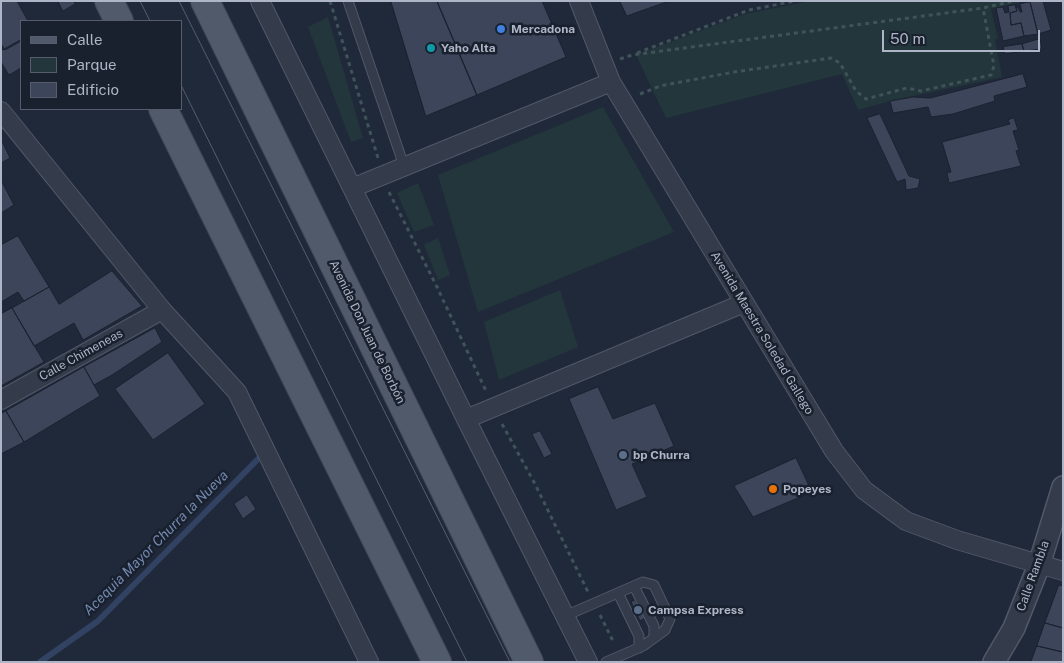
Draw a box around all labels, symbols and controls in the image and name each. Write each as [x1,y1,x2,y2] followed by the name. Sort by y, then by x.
[20,20,182,110] legend
[884,20,1042,52] scale bar
[511,22,575,36] place label: Mercadona
[495,23,507,35] marker: Mercadona
[890,30,925,47] text: 50 m
[67,31,103,48] text: Calle
[441,41,496,55] place label: Yaho Alta
[425,42,437,54] marker: Yaho Alta
[67,56,117,73] text: Parque
[67,81,119,98] text: Edificio
[708,249,816,417] street label: Avenida Maestra Soledad Gallego
[326,258,408,406] street label: Avenida Don Juan de Borbón
[37,326,125,384] street label: Calle Chimeneas
[633,448,690,462] place label: bp Churra
[617,449,629,461] marker: bp Churra
[80,467,232,619] water label: Acequia Mayor Churra la Nueva
[783,482,831,496] place label: Popeyes
[767,483,779,495] marker: Popeyes
[1014,539,1052,613] street label: Calle Rambla
[648,603,743,617] place label: Campsa Express
[632,604,644,616] marker: Campsa Express

